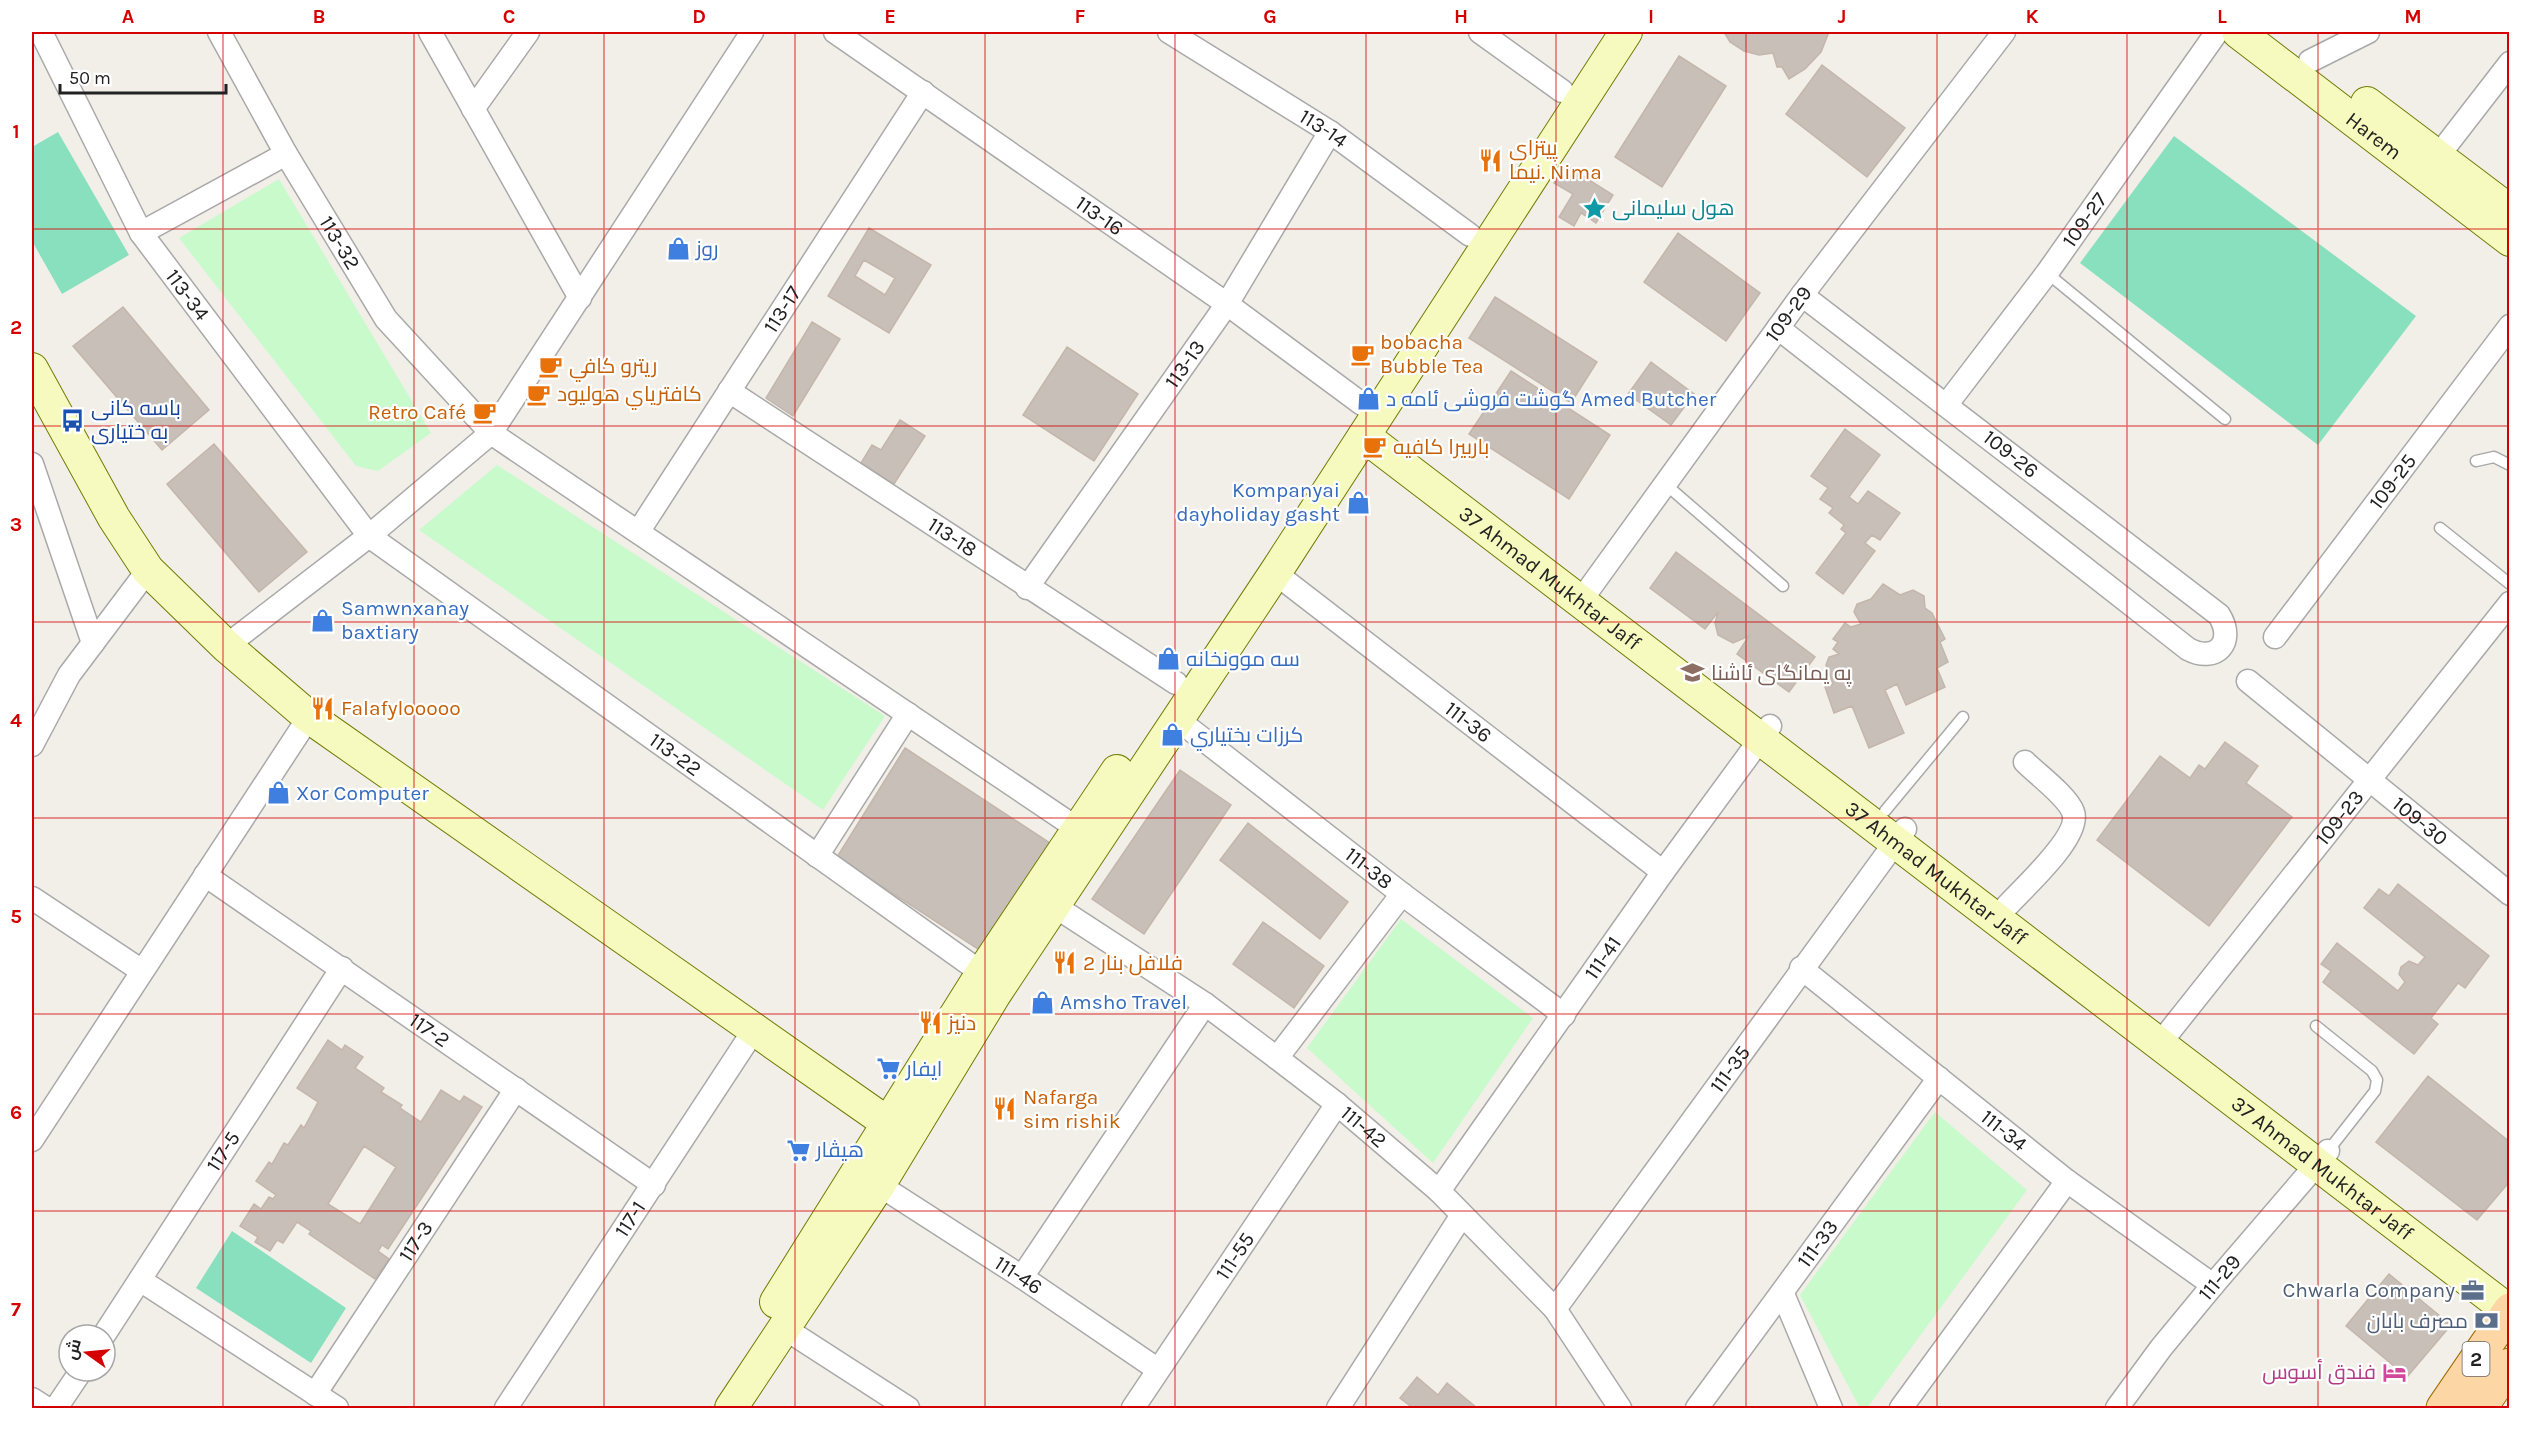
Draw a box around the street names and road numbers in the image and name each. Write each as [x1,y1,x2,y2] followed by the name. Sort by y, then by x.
[1295,104,1352,153] street label: 113-14
[2341,107,2406,165] street label: Harem
[2057,188,2112,252] street label: 109-27
[1071,191,1128,240] street label: 113-16
[314,212,365,274] street label: 113-32
[161,265,215,325] street label: 113-34
[1760,281,1817,347] street label: 109-29
[758,282,806,337] street label: 113-17
[1160,335,1210,393] street label: 113-13
[1979,425,2043,483] street label: 109-26
[2364,449,2421,514] street label: 109-25
[1454,501,1646,656] street label: 37 Ahmad Mukhtar Jaff
[924,512,981,562] street label: 113-18
[1440,696,1496,747] street label: 111-36
[645,728,706,781] street label: 113-22
[2310,785,2369,850] street label: 109-23
[2388,792,2453,850] street label: 109-30
[1840,796,2032,951] street label: 37 Ahmad Mukhtar Jaff
[1340,842,1397,894] street label: 111-38
[1579,932,1626,984] street label: 111-41
[405,1008,454,1052] street label: 117-2
[1705,1041,1755,1097] street label: 111-35
[2227,1091,2418,1246] street label: 37 Ahmad Mukhtar Jaff
[1336,1101,1391,1153] street label: 111-42
[1976,1105,2032,1156] street label: 111-34
[201,1127,245,1176] street label: 117-5
[610,1197,650,1242] street label: 117-1
[1792,1215,1843,1272] street label: 111-33
[394,1216,438,1266] street label: 117-3
[1211,1228,1259,1284] street label: 111-55
[2193,1250,2246,1305] street label: 111-29
[990,1251,1047,1299] street label: 111-46
[2462,1342,2490,1376] road number: 2

